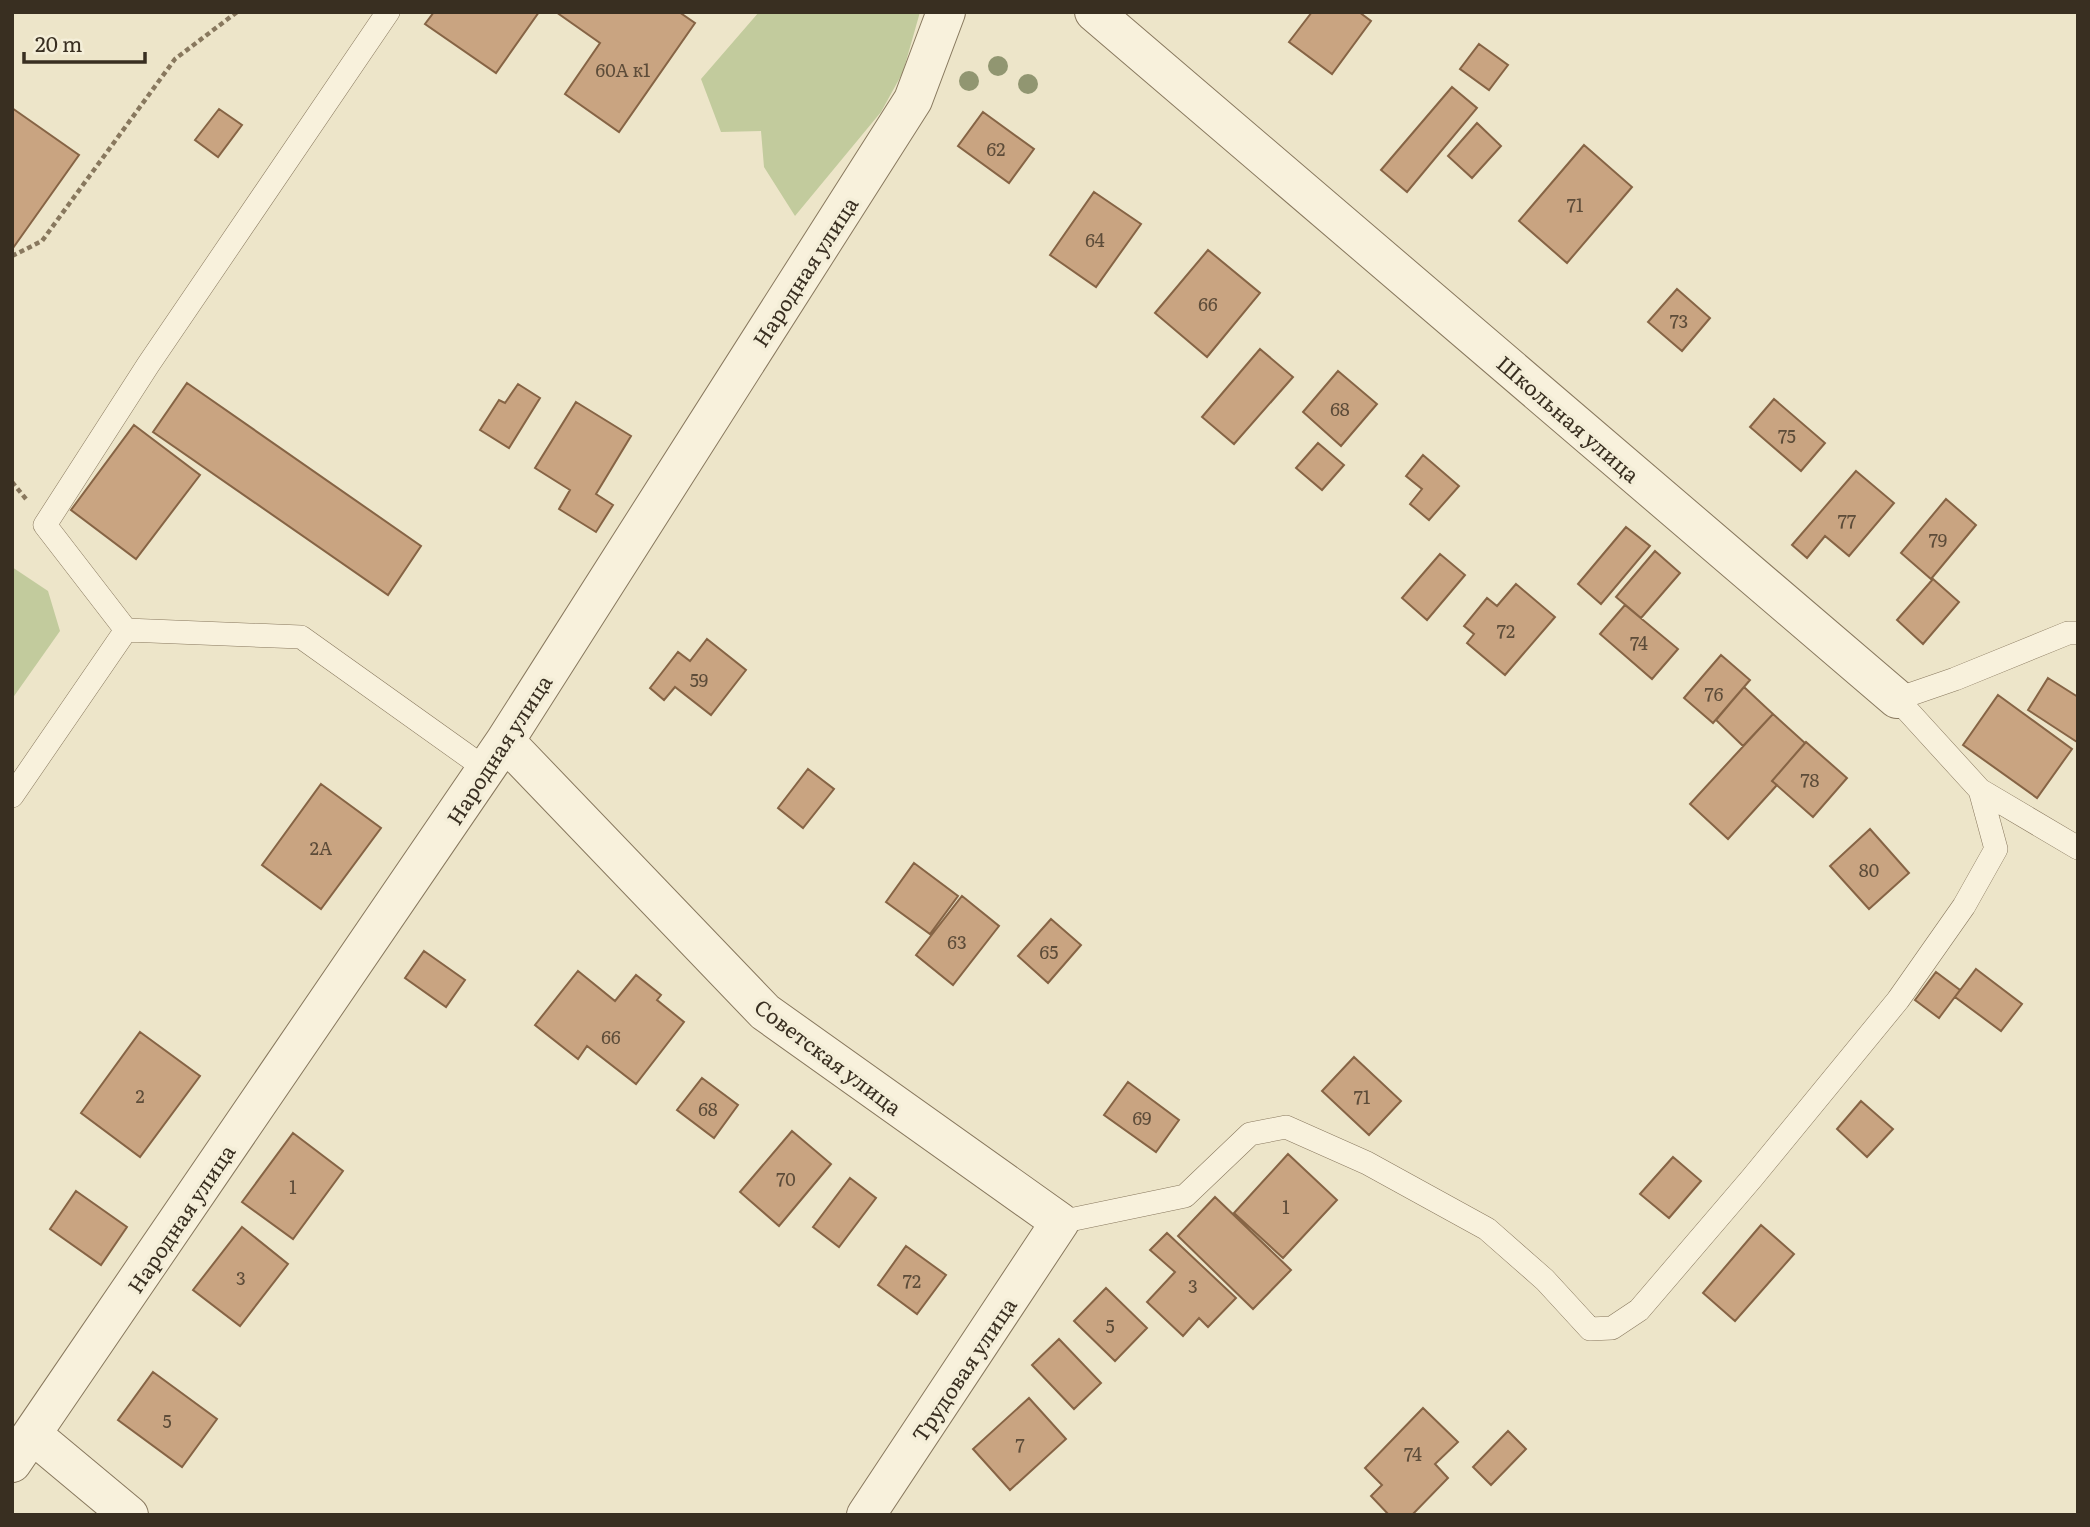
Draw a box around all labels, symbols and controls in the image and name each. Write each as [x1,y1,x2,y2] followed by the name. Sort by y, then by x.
[24,21,145,65] scale bar
[35,27,82,58] text: 20 m
[596,56,650,83] house number: 60А к1
[987,135,1005,162] house number: 62
[744,189,865,352] street label: Народная улица
[1567,191,1583,218] house number: 71
[1085,226,1105,253] house number: 64
[1198,290,1218,317] house number: 66
[1670,307,1688,334] house number: 73
[1491,347,1648,489] street label: Школьная улица
[1330,395,1350,422] house number: 68
[1778,422,1796,449] house number: 75
[1838,507,1856,534] house number: 77
[1929,526,1947,553] house number: 79
[1497,617,1515,644] house number: 72
[1630,629,1648,656] house number: 74
[690,666,708,693] house number: 59
[438,667,559,830] street label: Народная улица
[1705,680,1724,707] house number: 76
[1800,766,1820,793] house number: 78
[310,834,332,861] house number: 2А
[1859,856,1879,883] house number: 80
[947,928,967,955] house number: 63
[1040,938,1058,965] house number: 65
[749,990,910,1122] street label: Советская улица
[601,1023,621,1050] house number: 66
[135,1082,145,1109] house number: 2
[1354,1083,1370,1110] house number: 71
[698,1095,718,1122] house number: 68
[1132,1104,1152,1131] house number: 69
[119,1137,242,1299] street label: Народная улица
[776,1165,796,1192] house number: 70
[289,1173,297,1200] house number: 1
[1282,1193,1290,1220] house number: 1
[236,1264,246,1291] house number: 3
[903,1267,921,1294] house number: 72
[1188,1272,1198,1299] house number: 3
[903,1290,1023,1447] street label: Трудовая улица
[1105,1312,1115,1339] house number: 5
[162,1407,172,1434] house number: 5
[1015,1431,1025,1458] house number: 7
[1404,1440,1422,1467] house number: 74

